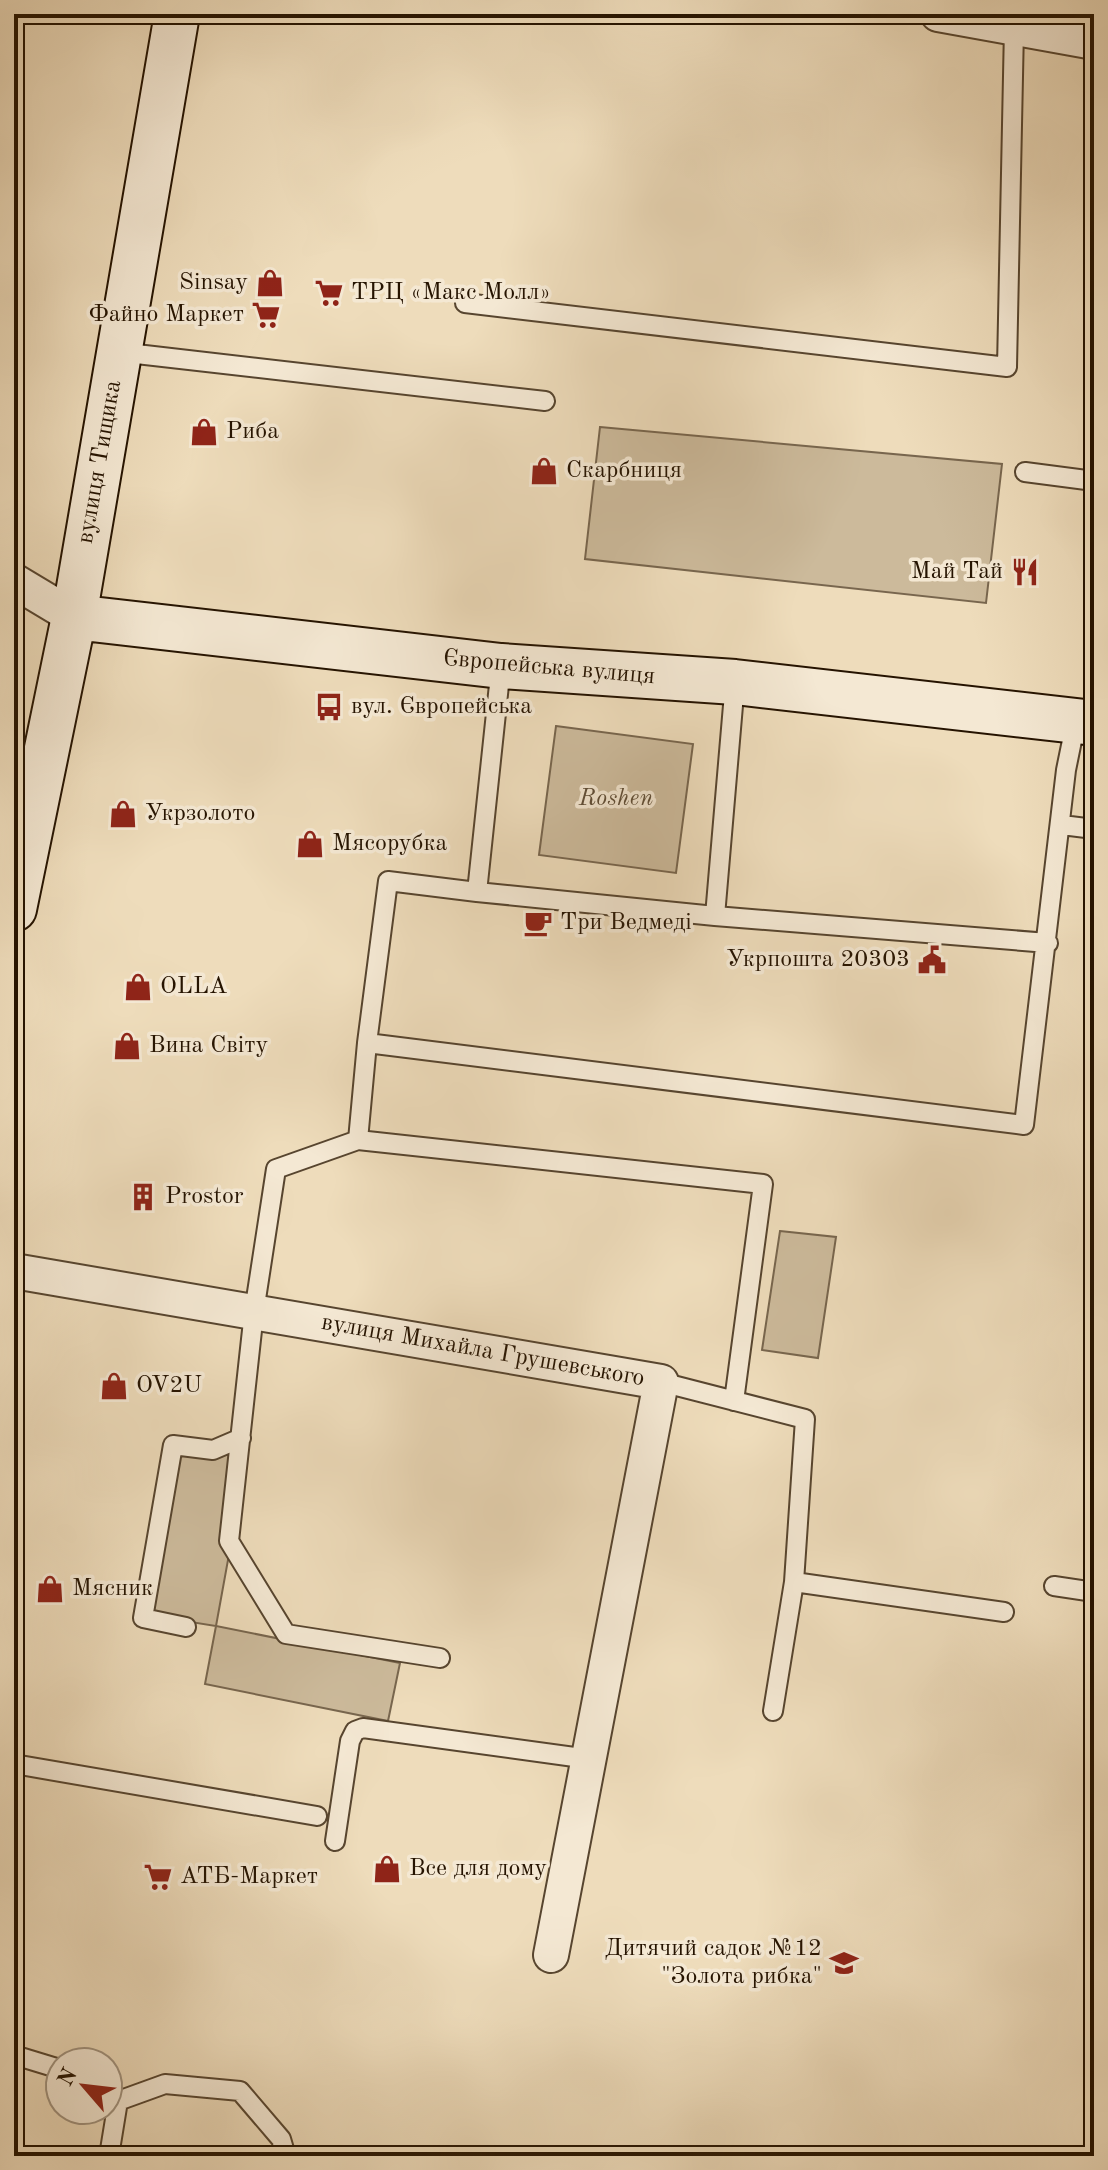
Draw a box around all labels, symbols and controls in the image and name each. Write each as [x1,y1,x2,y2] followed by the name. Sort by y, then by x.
[255,268,285,298] shop icon: Sinsay
[179,271,248,295] place label: Sinsay
[314,278,344,308] supermarket icon: ТРЦ «Макс Молл»
[351,281,551,305] place label: ТРЦ «Макс Молл»
[251,300,281,330] supermarket icon: Файно Маркет
[88,303,244,327] place label: Файно Маркет
[74,378,126,546] street label: вулиця Тищика
[189,417,219,447] shop icon: Риба
[226,420,279,444] place label: Риба
[529,456,559,486] shop icon: Скарбниця
[566,459,682,483] place label: Скарбниця
[1010,557,1040,587] restaurant icon: Май Тай
[911,560,1003,584] place label: Май Тай
[442,647,656,689] street label: Європейська вулиця
[314,692,344,722] bus stop icon: вул. Європейська
[351,695,532,719] place label: вул. Європейська
[578,787,653,811] park label: Roshen
[108,799,138,829] shop icon: Укрзолото
[145,802,255,826] place label: Укрзолото
[295,829,325,859] shop icon: Мясорубка
[332,832,447,856] place label: Мясорубка
[523,908,553,938] cafe icon: Три Ведмеді
[560,911,692,935] place label: Три Ведмеді
[917,945,947,975] public building icon: Укрпошта 20303
[726,948,910,972] place label: Укрпошта 20303
[123,972,153,1002] shop icon: OLLA
[160,975,227,999] place label: OLLA
[112,1031,142,1061] shop icon: Вина Світу
[149,1034,269,1058] place label: Вина Світу
[128,1182,158,1212] building icon: Prostor
[165,1185,244,1209] place label: Prostor
[320,1311,646,1391] street label: вулиця Михайла Грушевського
[99,1371,129,1401] shop icon: OV2U
[136,1374,202,1398] place label: OV2U
[35,1574,65,1604] shop icon: Мясник
[72,1577,153,1601] place label: Мясник
[372,1854,402,1884] shop icon: Все для дому
[409,1857,547,1881] place label: Все для дому
[143,1862,173,1892] supermarket icon: АТБ-Маркет
[180,1865,318,1889] place label: АТБ-Маркет
[605,1937,822,1989] place label: Дитячий садок №12 "Золота рибка"
[829,1948,859,1978] school or university icon: Дитячий садок №12 "Золота рибка"
[44,2046,124,2126] north arrow
[54,2065,82,2090] text: N

